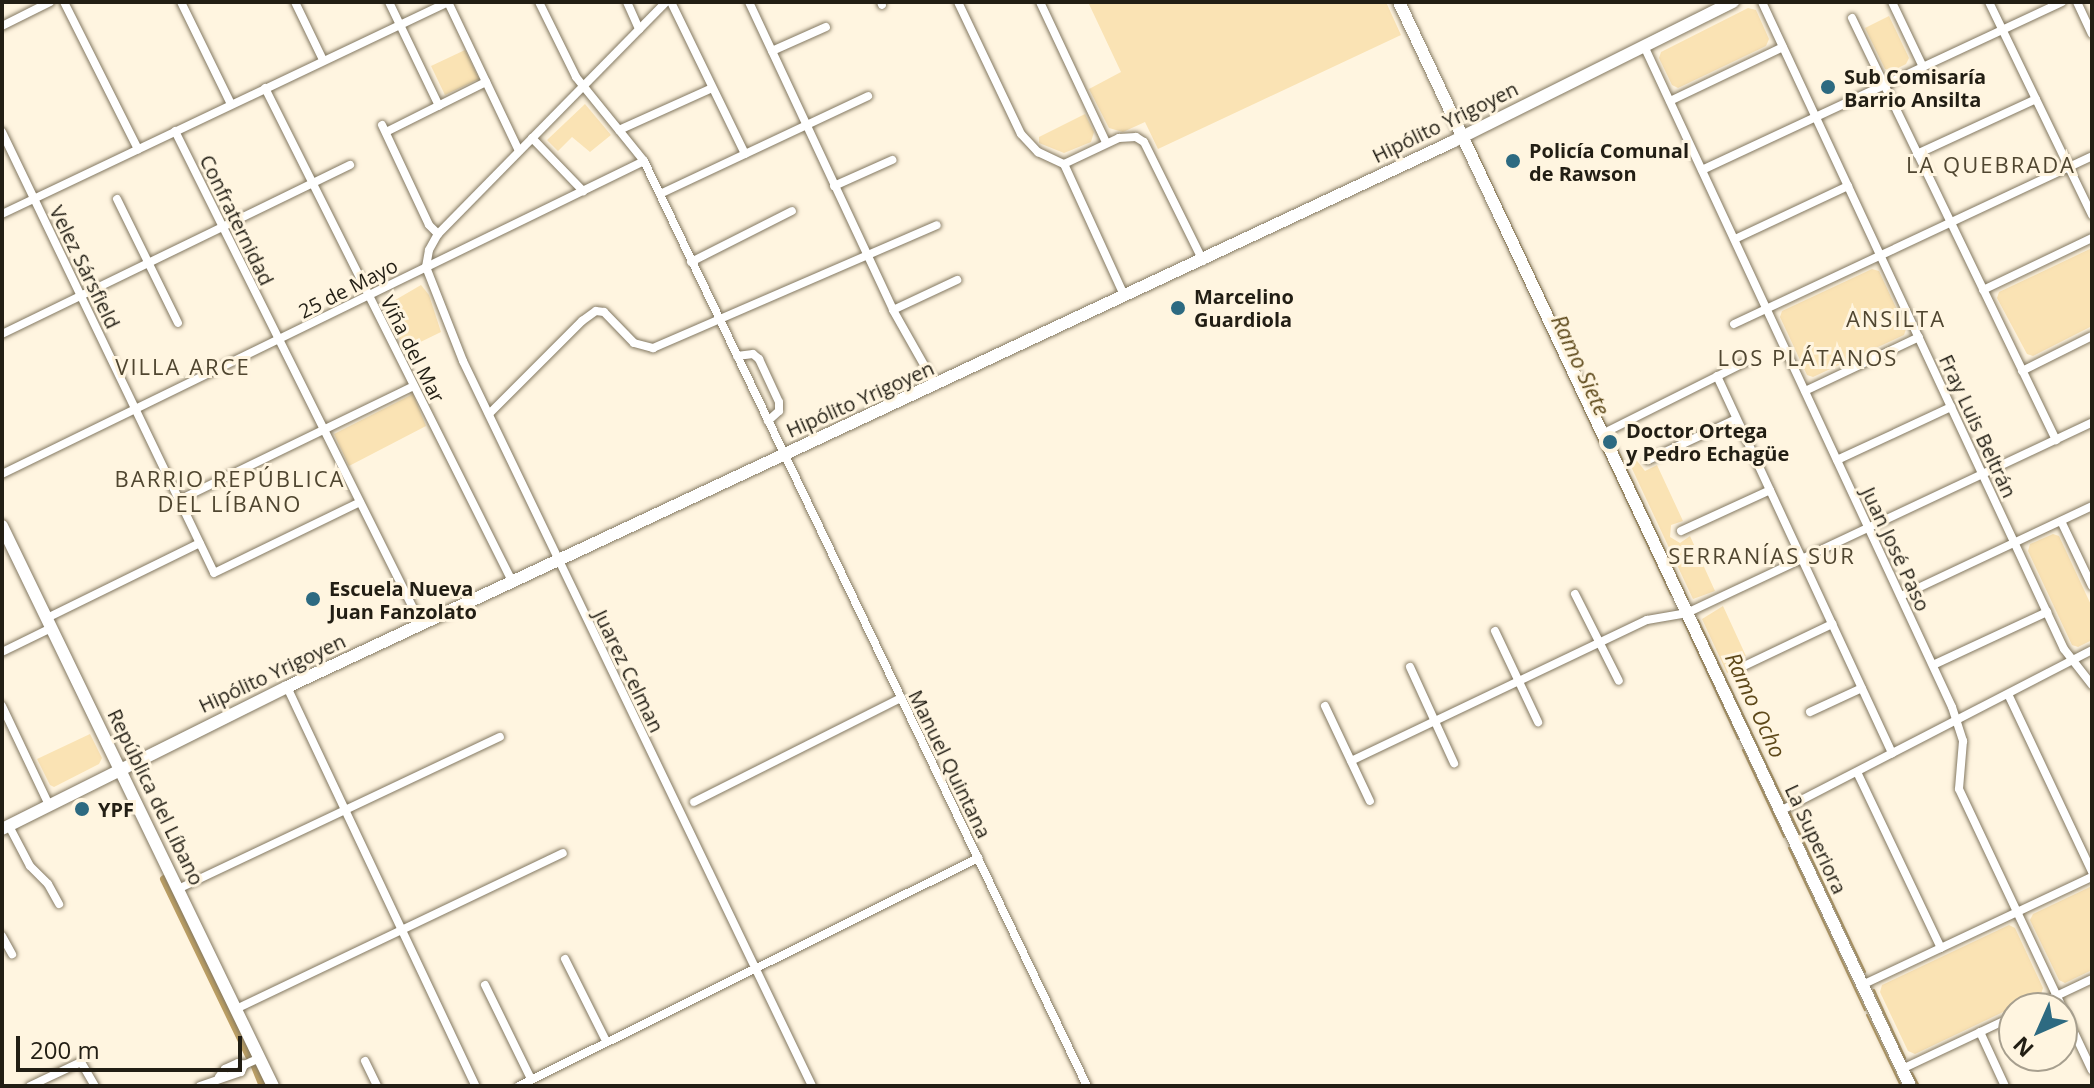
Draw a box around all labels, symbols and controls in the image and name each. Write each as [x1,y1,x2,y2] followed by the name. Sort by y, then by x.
[1844,64,1986,111] place label: Sub Comisaría Barrio Ansilta
[1368,76,1522,168] street label: Hipólito Yrigoyen
[1819,78,1837,96] marker: Sub Comisaría Barrio Ansilta
[1529,138,1689,185] place label: Policía Comunal de Rawson
[195,151,279,289] street label: Confraternidad
[1504,152,1522,170] marker: Policía Comunal de Rawson
[1906,152,2076,178] district label: LA QUEBRADA
[45,201,125,333] street label: Velez Sársfield
[294,253,402,323] street label: 25 de Mayo
[1194,284,1294,331] place label: Marcelino Guardiola
[376,292,450,406] street label: Viña del Mar
[1169,299,1187,317] marker: Marcelino Guardiola
[1846,306,1946,332] district label: ANSILTA
[1546,310,1616,420] water label: Ramo Siete
[1718,345,1898,371] district label: LOS PLÁTANOS
[1934,351,2022,501] street label: Fray Luis Beltrán
[115,354,251,380] district label: VILLA ARCE
[782,356,938,442] street label: Hipólito Yrigoyen
[1626,418,1789,465] place label: Doctor Ortega y Pedro Echagüe
[1601,433,1619,451] marker: Doctor Ortega y Pedro Echagüe
[115,465,345,516] district label: BARRIO REPÚBLICA DEL LÍBANO
[1857,483,1935,615] street label: Juan José Paso
[1668,543,1856,569] district label: SERRANÍAS SUR
[329,576,477,623] place label: Escuela Nueva Juan Fanzolato
[304,590,322,608] marker: Escuela Nueva Juan Fanzolato
[589,606,669,736] street label: Juarez Celman
[195,628,349,718] street label: Hipólito Yrigoyen
[1720,648,1792,762] water label: Ramo Ocho
[904,686,996,842] street label: Manuel Quintana
[103,705,209,889] street label: República del Líbano
[1780,780,1852,898] street label: La Superiora
[98,797,134,821] place label: YPF
[73,800,91,818] marker: YPF
[1998,992,2078,1072] north arrow
[20,1020,246,1070] scale bar
[2006,1031,2039,1064] text: N
[30,1033,100,1066] text: 200 m

